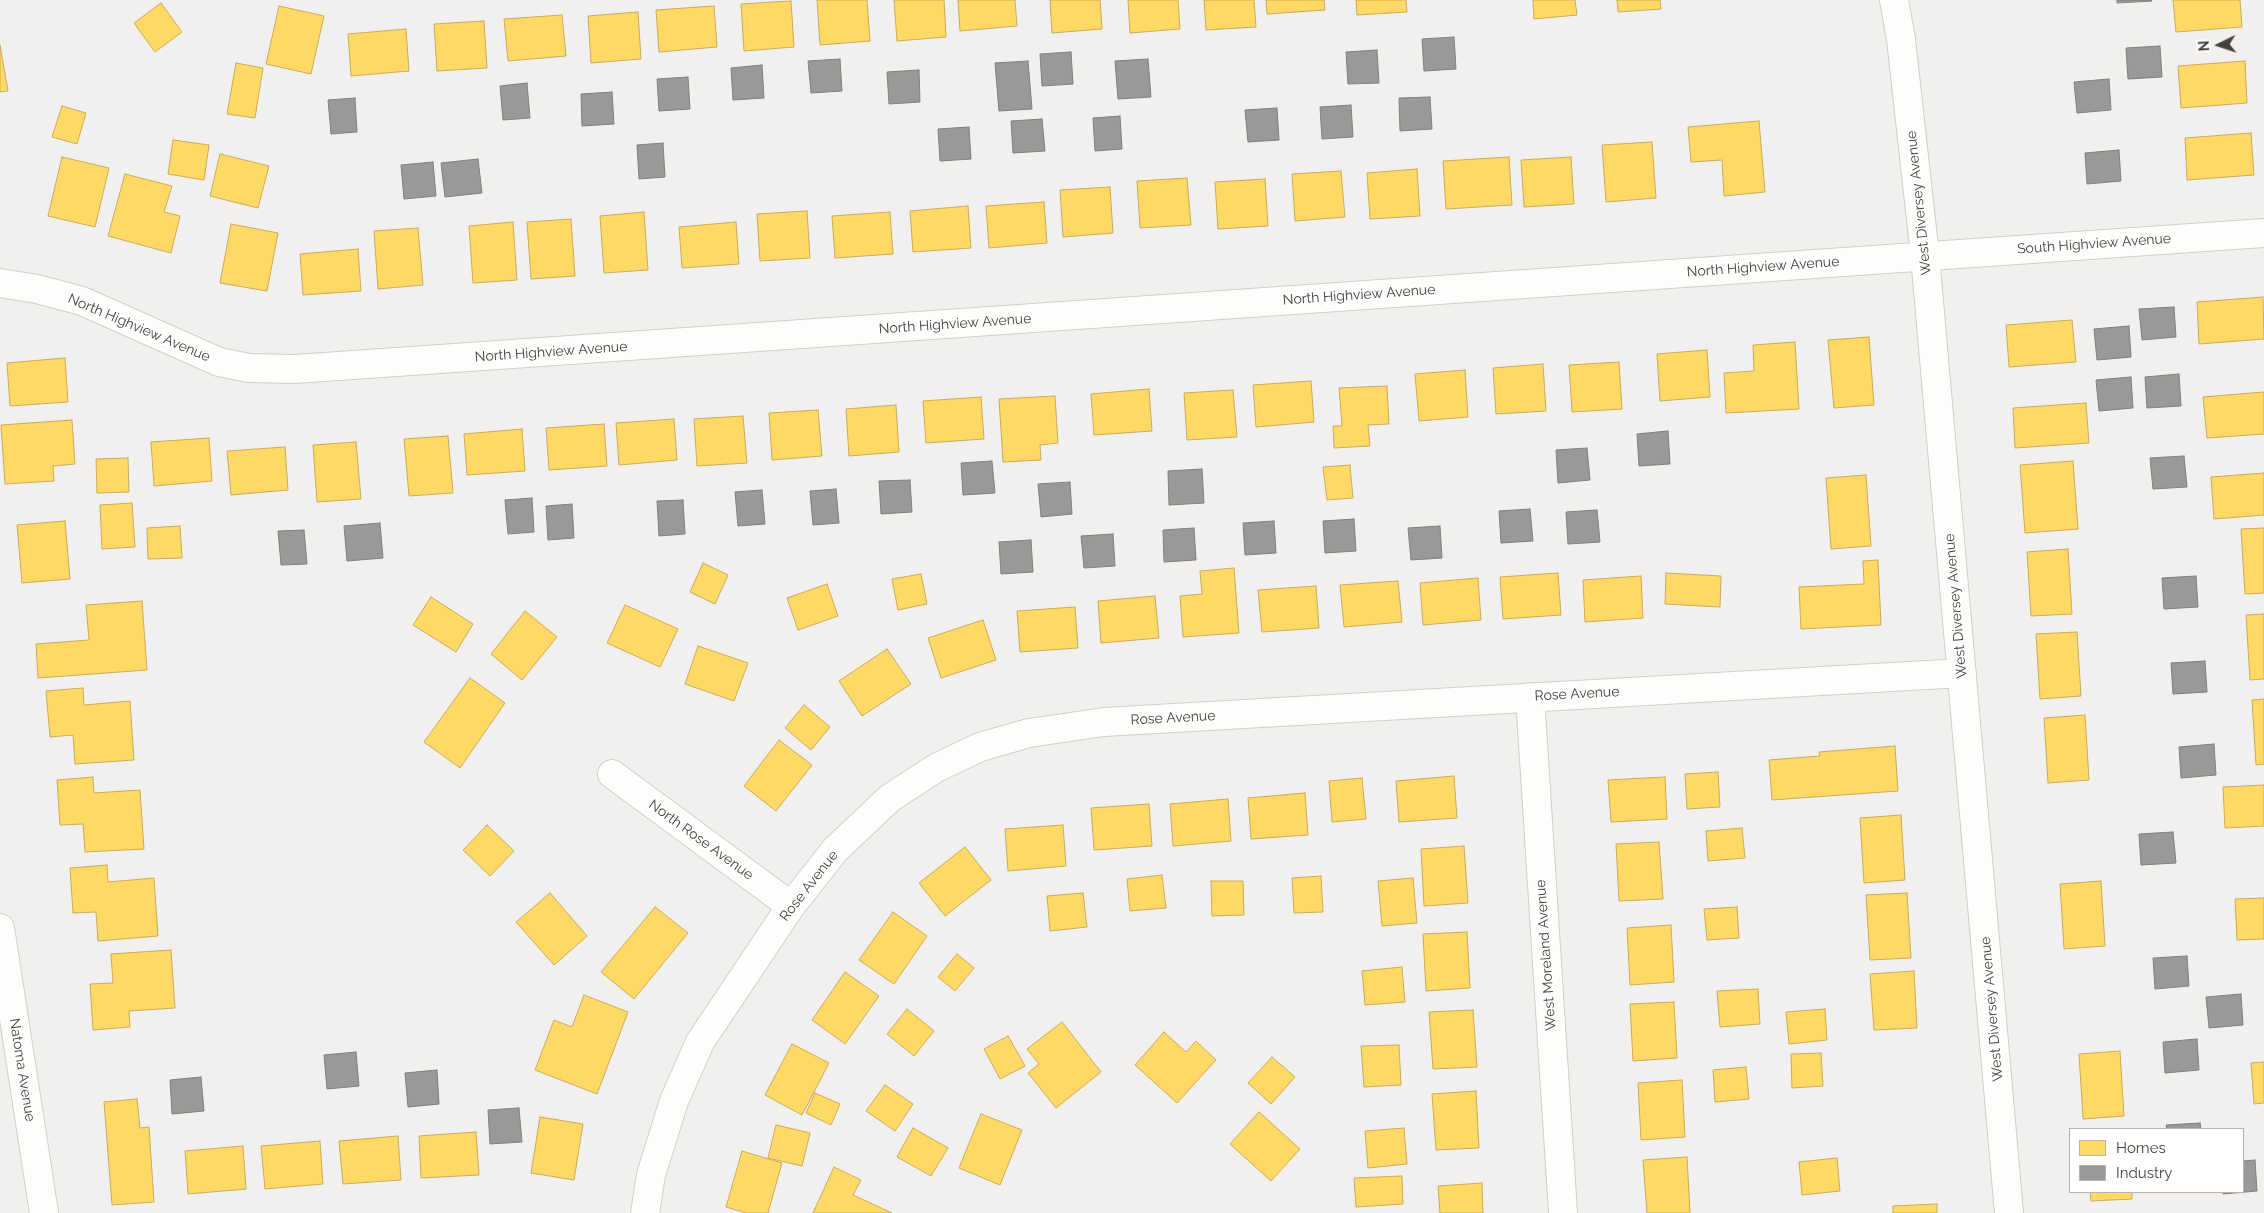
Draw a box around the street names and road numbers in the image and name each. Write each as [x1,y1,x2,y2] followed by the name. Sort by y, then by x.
[1903,130,1935,276] street label: West Diversey Avenue
[2016,230,2172,258] street label: South Highview Avenue
[1686,253,1840,281] street label: North Highview Avenue
[1282,281,1436,309] street label: North Highview Avenue
[65,290,213,366] street label: North Highview Avenue
[878,310,1032,338] street label: North Highview Avenue
[474,338,628,366] street label: North Highview Avenue
[1941,533,1971,679] street label: West Diversey Avenue
[1534,683,1620,705] street label: Rose Avenue
[1130,707,1216,729] street label: Rose Avenue
[645,796,757,884] street label: North Rose Avenue
[776,847,842,925] street label: Rose Avenue
[1532,879,1560,1031] street label: West Moreland Avenue
[1977,936,2007,1082] street label: West Diversey Avenue
[6,1017,38,1123] street label: Natoma Avenue

